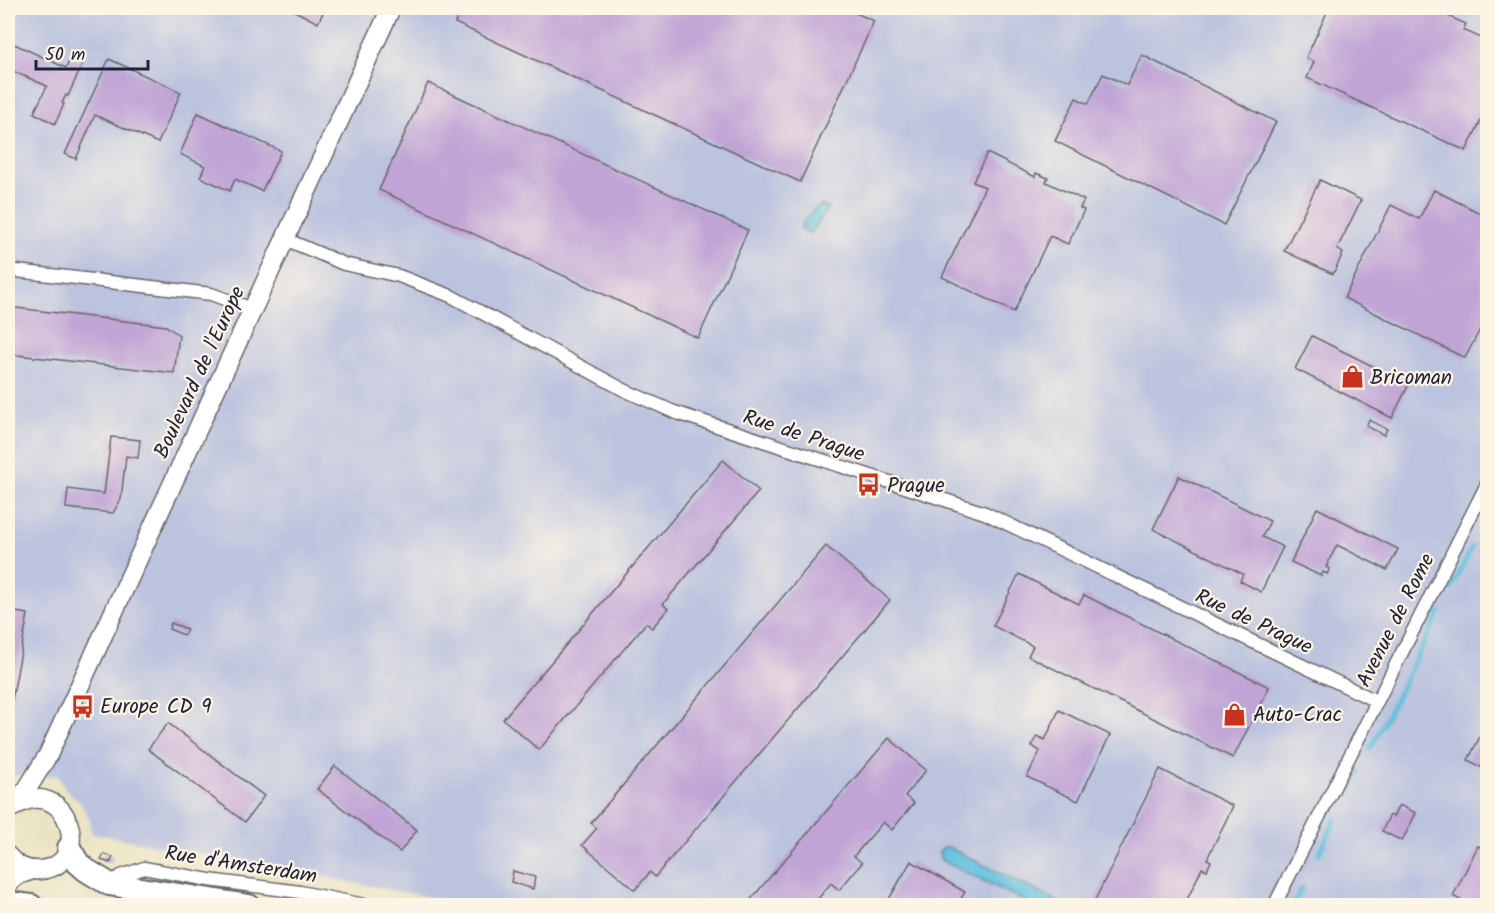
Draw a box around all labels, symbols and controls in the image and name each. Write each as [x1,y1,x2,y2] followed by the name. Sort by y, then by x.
[36,33,148,71] scale bar
[45,41,85,70] text: 50 m
[146,280,255,464] street label: Boulevard de l'Europe
[1370,362,1452,395] place label: Bricoman
[1339,364,1365,390] shop icon: Bricoman
[738,401,869,472] street label: Rue de Prague
[887,470,945,503] place label: Prague
[856,472,882,498] bus stop icon: Prague
[1348,547,1445,693] street label: Avenue de Rome
[1189,581,1318,664] street label: Rue de Prague
[100,691,212,724] place label: Europe CD 9
[69,693,95,719] bus stop icon: Europe CD 9
[1253,699,1342,732] place label: Auto-Crac
[1222,701,1248,727] shop icon: Auto-Crac
[162,837,319,894] street label: Rue d'Amsterdam

